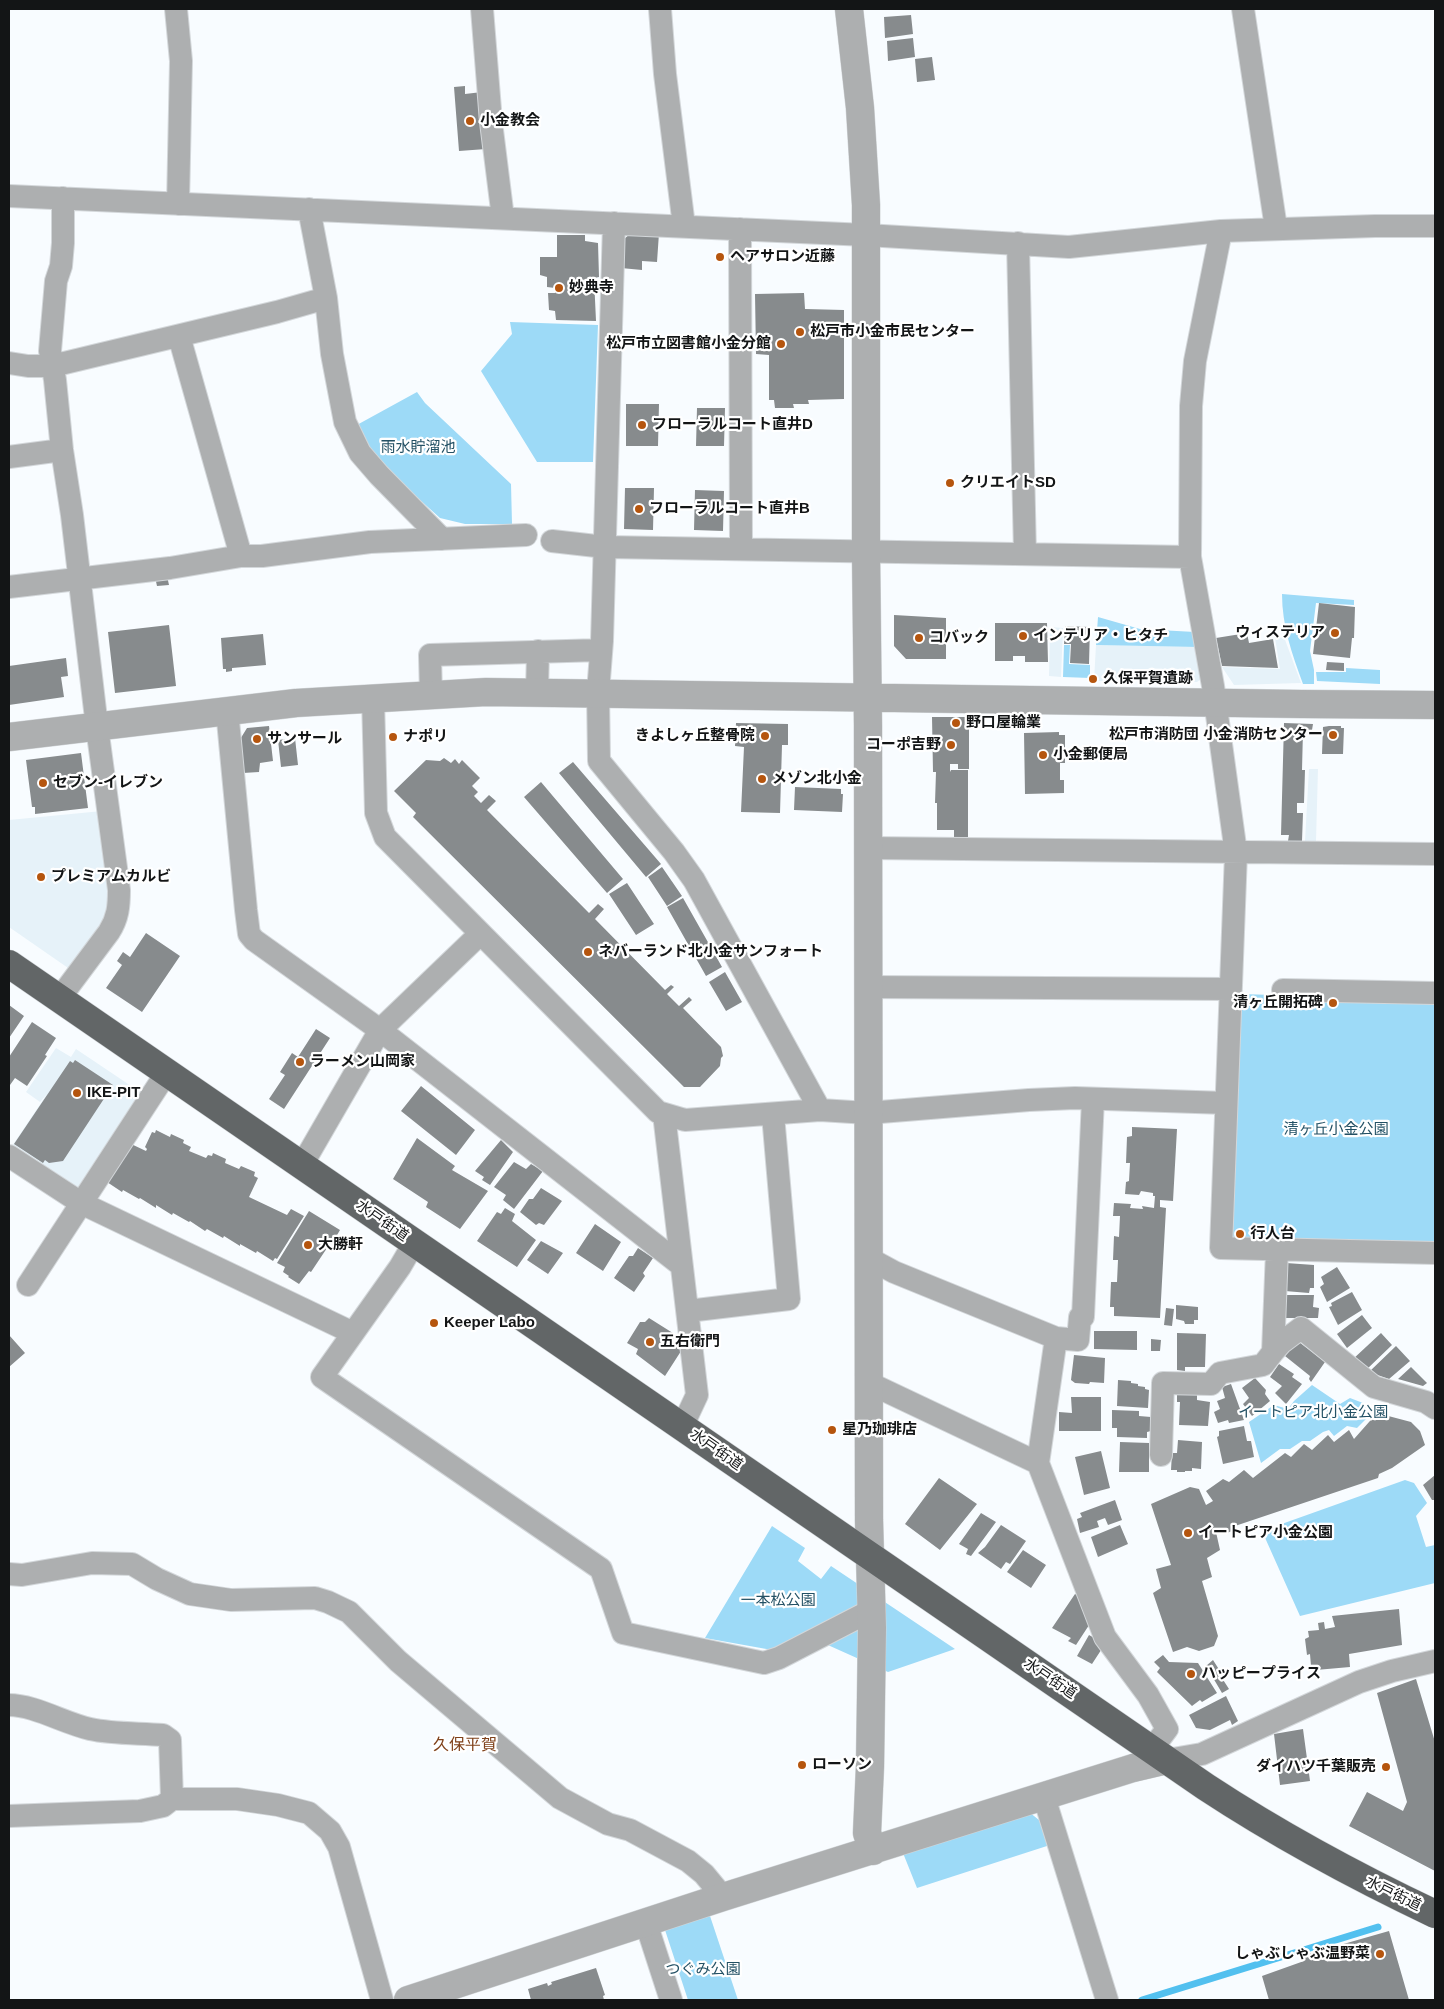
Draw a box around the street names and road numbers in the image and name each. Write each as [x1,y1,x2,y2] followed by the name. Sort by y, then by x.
[352,1196,412,1246] street label: 水戸街道
[686,1425,746,1475] street label: 水戸街道
[1020,1655,1080,1703] street label: 水戸街道
[1362,1873,1424,1915] street label: 水戸街道

